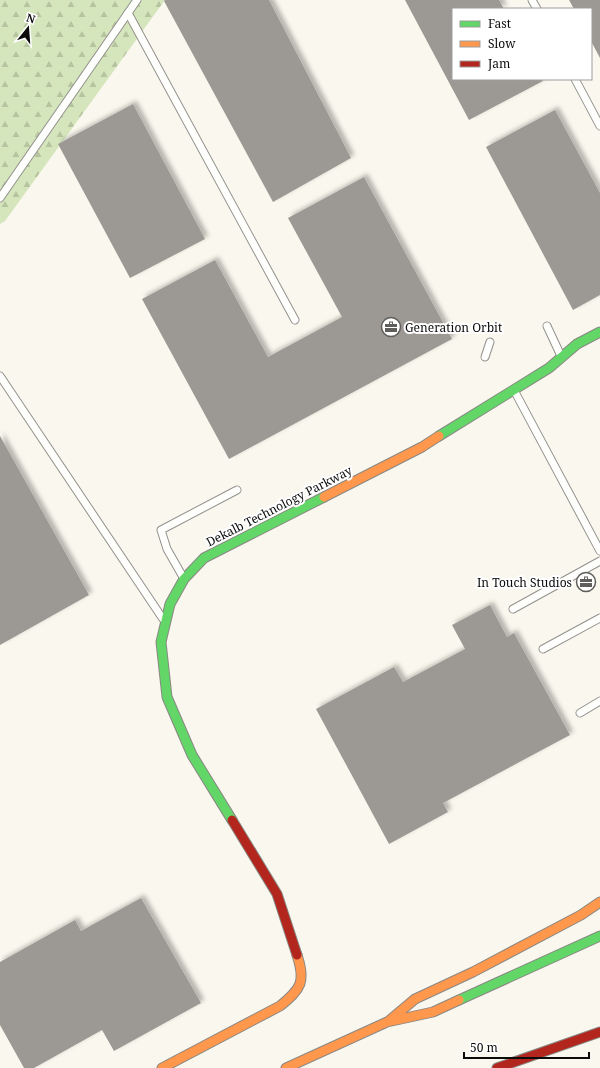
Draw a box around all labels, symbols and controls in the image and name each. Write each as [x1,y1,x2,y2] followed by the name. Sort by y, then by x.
[8,8,48,48] north arrow
[452,8,592,80] legend
[25,10,38,26] text: N
[488,15,511,32] text: Fast
[488,35,516,52] text: Slow
[487,55,510,72] text: Jam
[380,316,402,338] office icon: Generation Orbit
[405,319,502,336] place label: Generation Orbit
[203,462,355,550] street label: Dekalb Technology Parkway
[575,571,597,593] office icon: In Touch Studios
[477,574,572,591] place label: In Touch Studios
[464,1034,589,1060] scale bar
[470,1039,498,1056] text: 50 m

